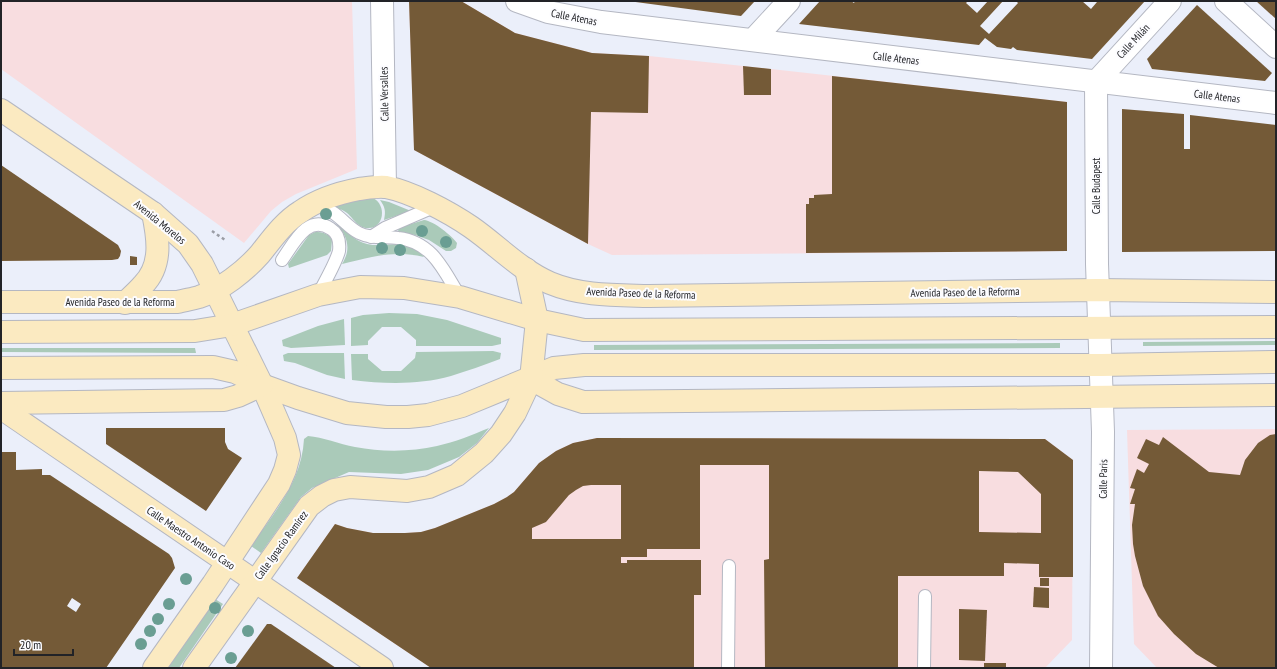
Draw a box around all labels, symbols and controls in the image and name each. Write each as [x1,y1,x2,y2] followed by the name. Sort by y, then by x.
[550,6,598,28] street label: Calle Atenas
[1113,21,1153,61] street label: Calle Milán
[872,48,920,68] street label: Calle Atenas
[377,66,391,121] street label: Calle Versalles
[1193,86,1241,106] street label: Calle Atenas
[1089,158,1103,214] street label: Calle Budapest
[131,197,189,247] street label: Avenida Morelos
[586,284,696,302] street label: Avenida Paseo de la Reforma
[910,284,1020,300] street label: Avenida Paseo de la Reforma
[65,295,175,309] street label: Avenida Paseo de la Reforma
[1096,459,1110,499] street label: Calle Paris
[144,503,238,573] street label: Calle Maestro Antonio Caso
[251,508,311,582] street label: Calle Ignacio Ramírez
[14,631,73,657] scale bar
[20,637,41,652] text: 20 m

